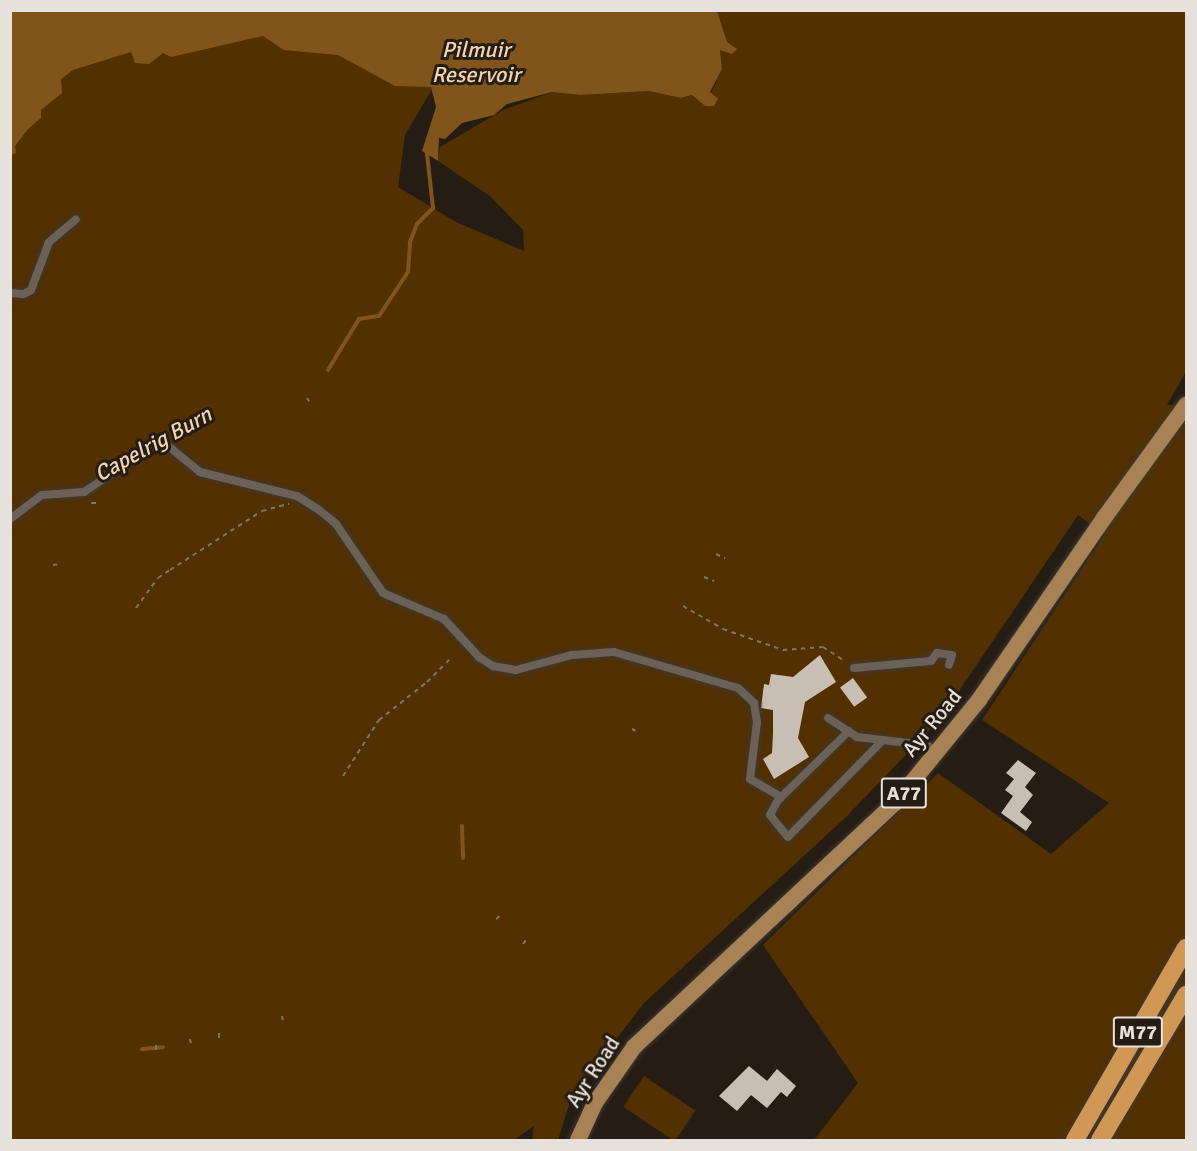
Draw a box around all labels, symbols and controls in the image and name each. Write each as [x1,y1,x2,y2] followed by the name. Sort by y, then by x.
[432,36,520,88] water label: Pilmuir Reservoir
[90,401,216,487] water label: Capelrig Burn
[897,684,967,762] street label: Ayr Road
[880,776,928,810] road number: A77
[1112,1015,1164,1049] road number: M77
[561,1032,625,1112] street label: Ayr Road

